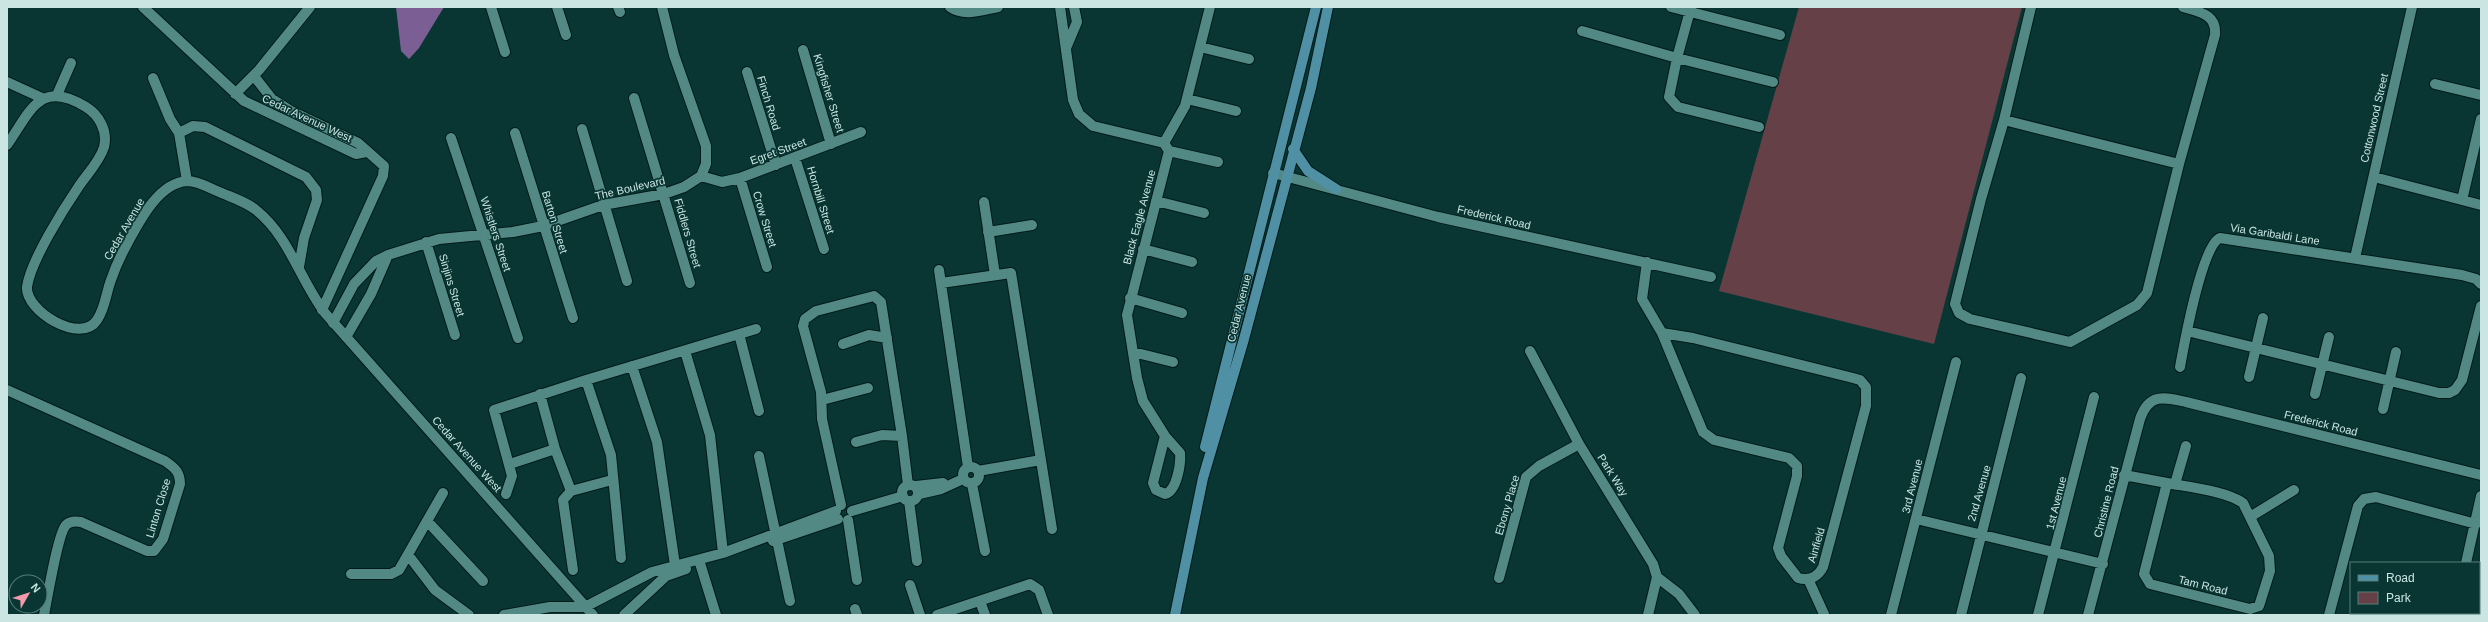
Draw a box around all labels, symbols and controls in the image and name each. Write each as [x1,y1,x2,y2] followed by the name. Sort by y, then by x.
[811,52,847,134] street label: Kingfisher Street
[2358,72,2390,164] street label: Cottonwood Street
[755,74,783,132] street label: Finch Road
[260,92,354,144] street label: Cedar Avenue West
[748,135,808,167] street label: Egret Street
[805,165,837,235] street label: Hornbill Street
[1121,168,1157,266] street label: Black Eagle Avenue
[594,174,666,202] street label: The Boulevard
[540,189,570,255] street label: Barton Street
[751,189,779,249] street label: Crow Street
[478,195,514,273] street label: Whistlers Street
[101,196,147,262] street label: Cedar Avenue
[672,197,704,269] street label: Fiddlers Street
[1456,203,1532,231] street label: Frederick Road
[2229,221,2321,247] street label: Via Garibaldi Lane
[437,252,467,318] street label: Sinjins Street
[1225,273,1253,343] street label: Cedar Avenue
[2283,408,2359,438] street label: Frederick Road
[430,414,504,494] street label: Cedar Avenue West
[1595,452,1631,499] street label: Park Way
[1899,458,1925,514] street label: 3rd Avenue
[1965,464,1993,522] street label: 2nd Avenue
[2091,465,2121,539] street label: Christine Road
[1493,474,1521,536] street label: Ebony Place
[2044,475,2068,531] street label: 1st Avenue
[143,477,173,539] street label: Linton Close
[1805,526,1827,564] street label: Ainfield
[2350,562,2480,614] legend
[2386,571,2415,585] text: Road
[2177,573,2229,597] street label: Tam Road
[8,574,48,614] north arrow
[29,581,43,595] text: N
[2386,591,2412,605] text: Park

